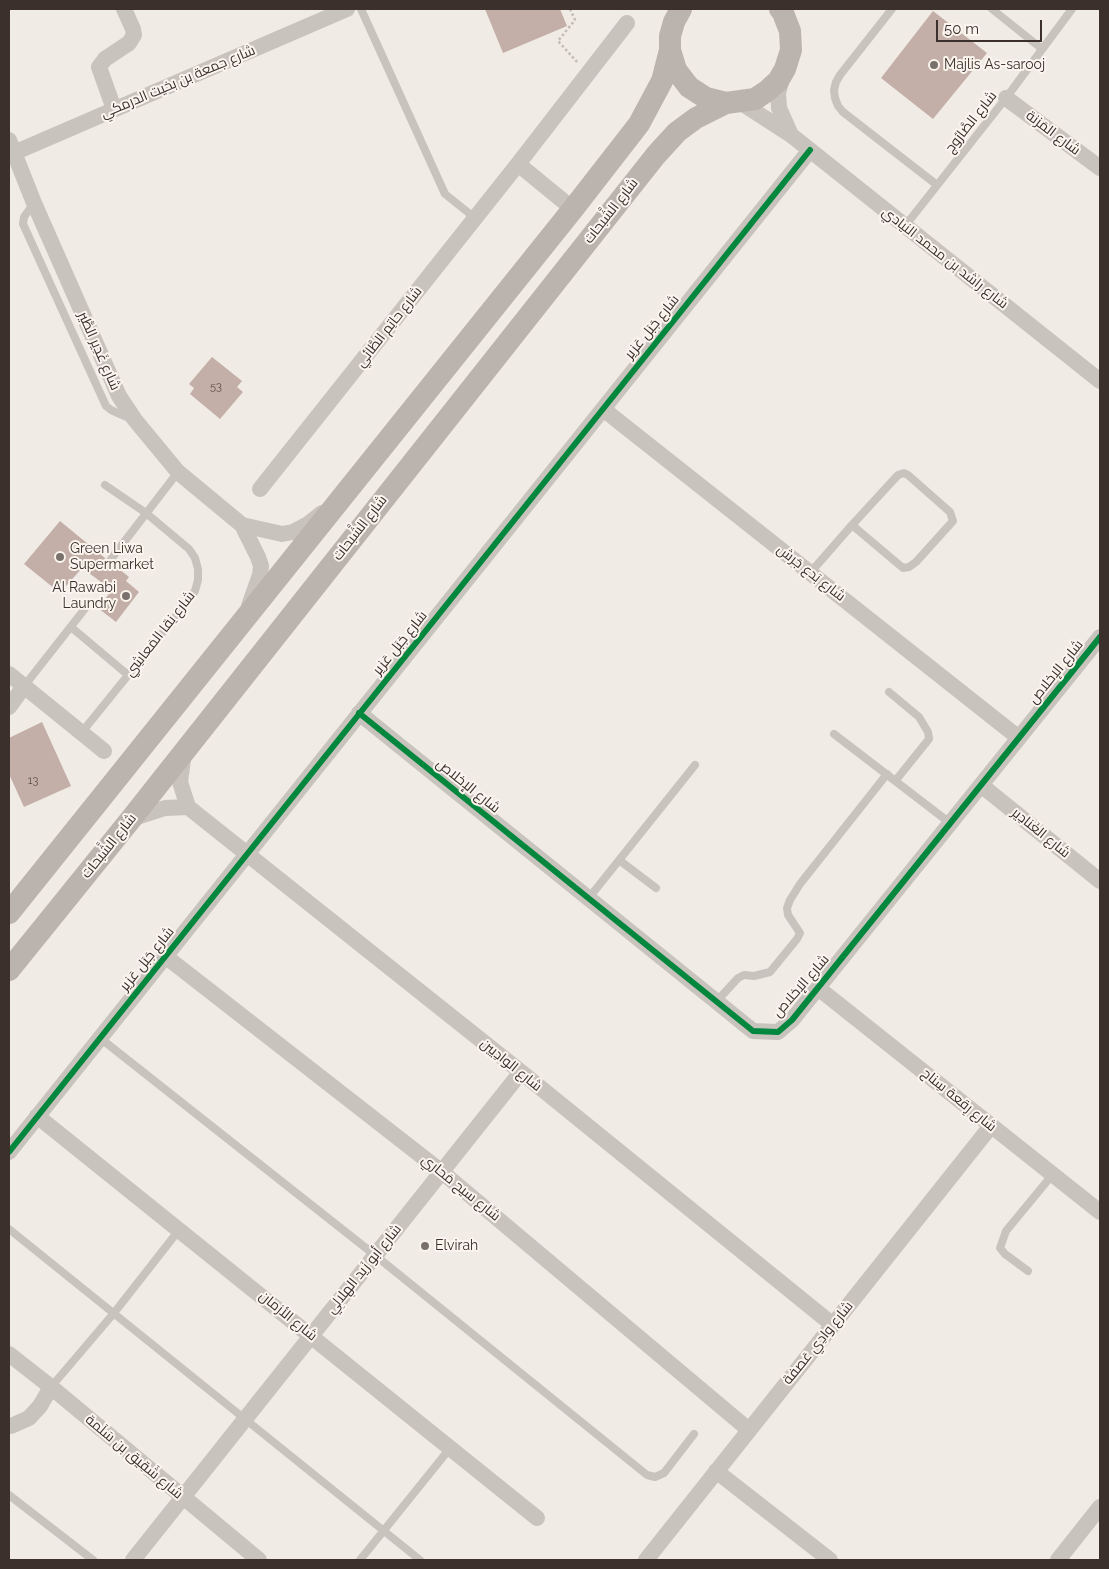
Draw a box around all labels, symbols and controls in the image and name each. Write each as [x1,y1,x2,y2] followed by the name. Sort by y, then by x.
[939,10,1045,42] scale bar
[944,20,979,38] text: 50 m
[98,42,258,122] street label: شارع جمعة بن بخيت الدرمكي
[944,57,1045,73] place label: Majlis As-sarooj
[928,59,940,71] marker: Majlis As-sarooj
[942,88,1000,156] street label: شارع الصَّارُوج
[1022,107,1084,159] street label: شارع المَزنة
[580,175,642,247] street label: شارع الشَّبحات
[879,204,1011,312] street label: شارع راشد بن محمد النيادي
[352,283,426,371] street label: شارع حاتِم الطَّائي
[621,292,683,362] street label: شارع جَبَل عَزير
[74,309,124,393] street label: شارع غَدِير الطَّير
[210,380,222,394] house number: 53
[329,492,391,564] street label: شارع الشَّبحات
[70,541,154,574] place label: Green Liwa Supermarket
[773,541,849,605] street label: شارع بَدع جَرش
[54,551,66,563] marker: Green Liwa Supermarket
[52,580,116,612] place label: Al Rawabi Laundry
[121,588,199,680] street label: شارع نِقا المَعاشِي
[120,590,132,602] marker: Al Rawabi Laundry
[369,608,431,678] street label: شارع جَبَل عَزير
[1025,637,1087,707] street label: شارع الإخلاص
[433,755,503,817] street label: شارع الإخلاص
[28,774,38,788] house number: 13
[1008,804,1074,862] street label: شارع الغَنادِير
[78,810,140,882] street label: شارع الشَّبحات
[116,924,178,994] street label: شارع جَبَل عَزير
[769,951,833,1021] street label: شارع الإخلاص
[477,1035,545,1095] street label: شارع الوادِيين
[918,1065,1000,1135] street label: شارع رِقعة سِناح
[418,1151,504,1225] street label: شارع سيح مَحاري
[323,1221,405,1317] street label: شارع أبو زَيد الهِلالِي
[435,1238,478,1254] place label: Elvirah
[419,1240,431,1252] marker: Elvirah
[256,1288,320,1344] street label: شارع الأزمان
[779,1298,857,1388] street label: شارع وادِي عَصفة
[82,1411,186,1503] street label: شارع شَقِيق بن سَلَمة

